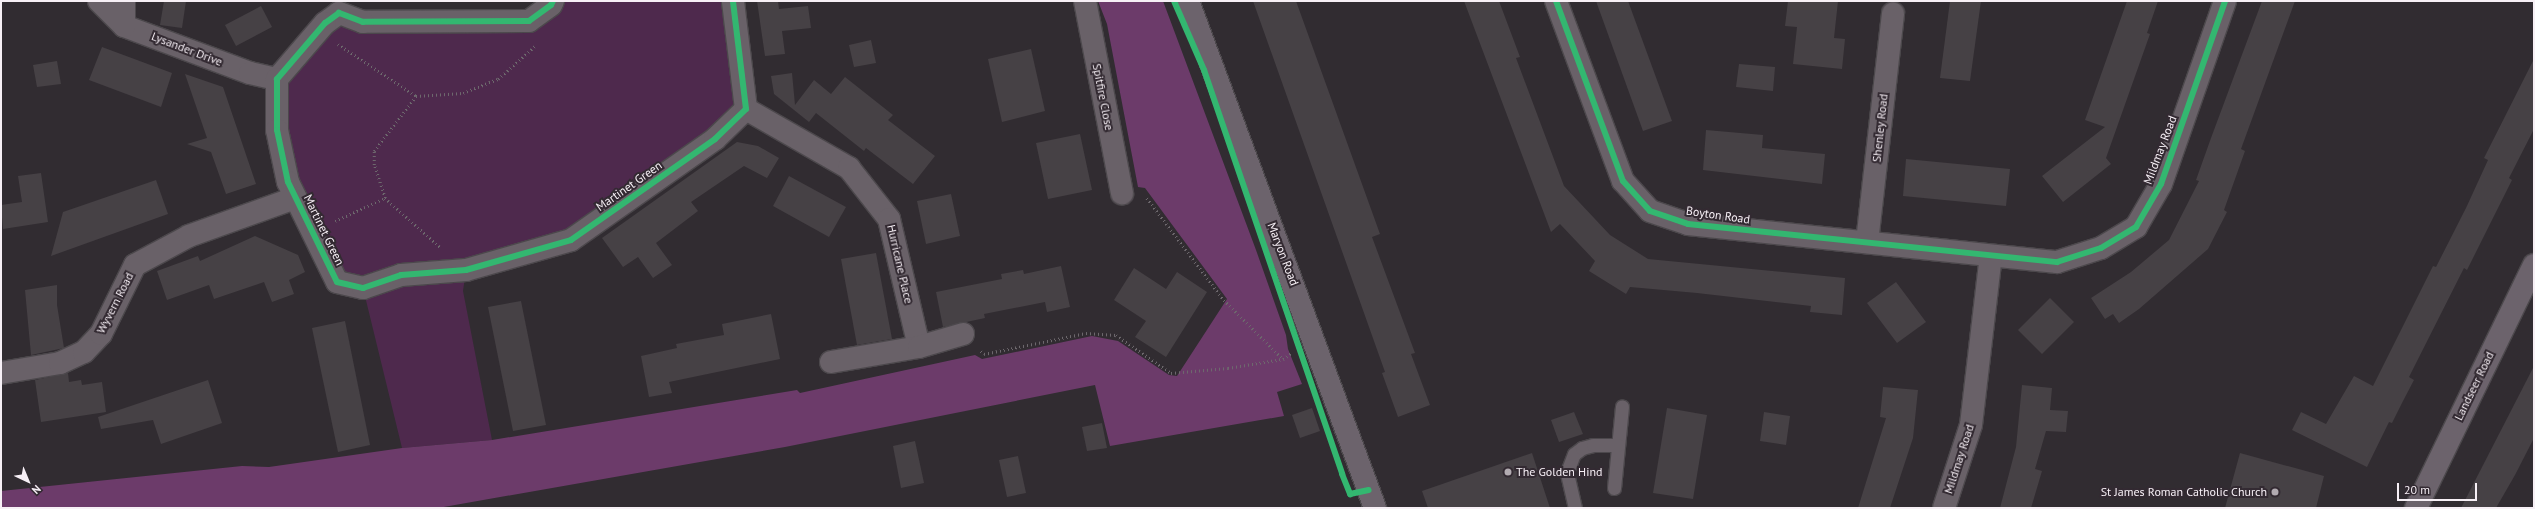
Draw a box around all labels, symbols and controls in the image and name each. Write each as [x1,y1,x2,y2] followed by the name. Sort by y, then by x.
[149,29,225,69] street label: Lysander Drive
[1089,62,1117,132] street label: Spitfire Close
[1869,93,1891,163] street label: Shenley Road
[2140,114,2180,186] street label: Mildmay Road
[593,158,665,214] street label: Martinet Green
[301,192,347,268] street label: Martinet Green
[1685,203,1751,227] street label: Boyton Road
[1264,220,1302,288] street label: Maryon Road
[884,223,916,305] street label: Hurricane Place
[94,270,136,336] street label: Wyvern Road
[2451,349,2497,423] street label: Landseer Road
[1941,422,1977,496] street label: Mildmay Road
[8,461,48,501] north arrow
[1516,465,1602,479] place label: The Golden Hind
[1503,467,1513,477] marker: The Golden Hind
[2399,475,2479,501] scale bar
[29,482,44,497] text: N
[2404,482,2430,497] text: 20 m
[2100,485,2267,499] place label: St James Roman Catholic Church
[2270,487,2280,497] marker: St James Roman Catholic Church

